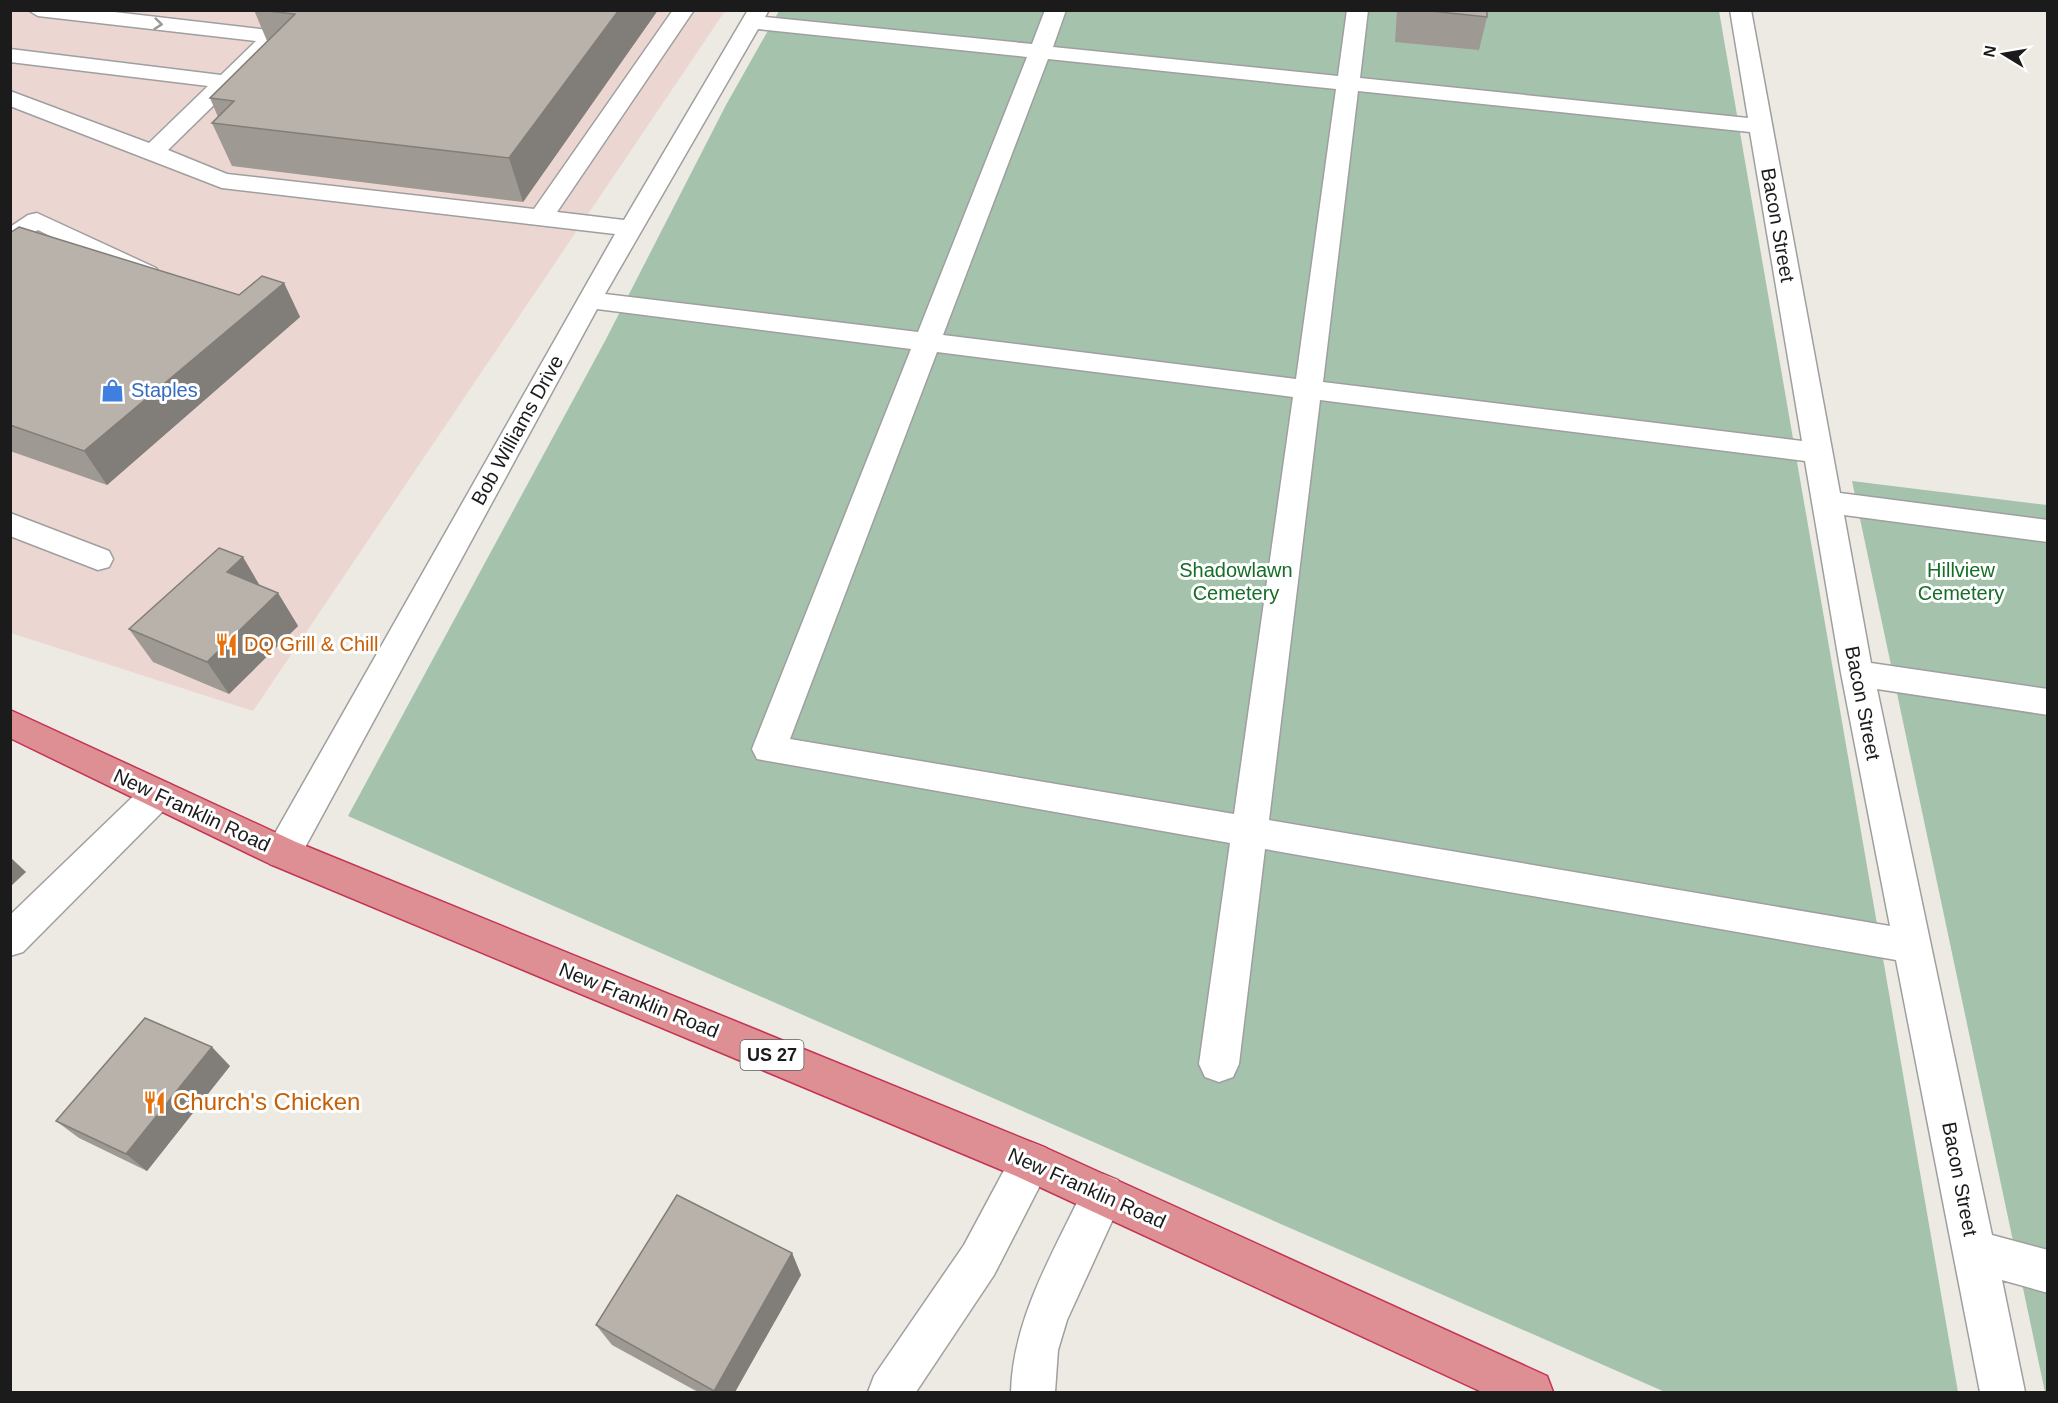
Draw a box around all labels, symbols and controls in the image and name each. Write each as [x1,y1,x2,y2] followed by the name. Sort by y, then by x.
[154,17,163,30] one-way arrow
[1974,24,2034,84] north arrow
[1980,44,1999,59] text: N
[1757,166,1799,284] street label: Bacon Street
[467,351,567,509] street label: Bob Williams Drive
[100,377,126,403] shop icon: Staples
[131,379,198,401] place label: Staples
[1179,559,1293,604] park label: Shadowlawn Cemetery
[1918,559,2004,604] park label: Hillview Cemetery
[213,631,239,657] restaurant icon: DQ Grill & Chill
[244,633,378,655] place label: DQ Grill & Chill
[1841,644,1885,762] street label: Bacon Street
[110,764,274,856] street label: New Franklin Road
[556,958,722,1042] street label: New Franklin Road
[740,1040,804,1070] road number: US 27
[173,1088,360,1115] place label: Church's Chicken
[142,1089,168,1115] restaurant icon: Church's Chicken
[1938,1120,1982,1238] street label: Bacon Street
[1005,1143,1169,1233] street label: New Franklin Road

